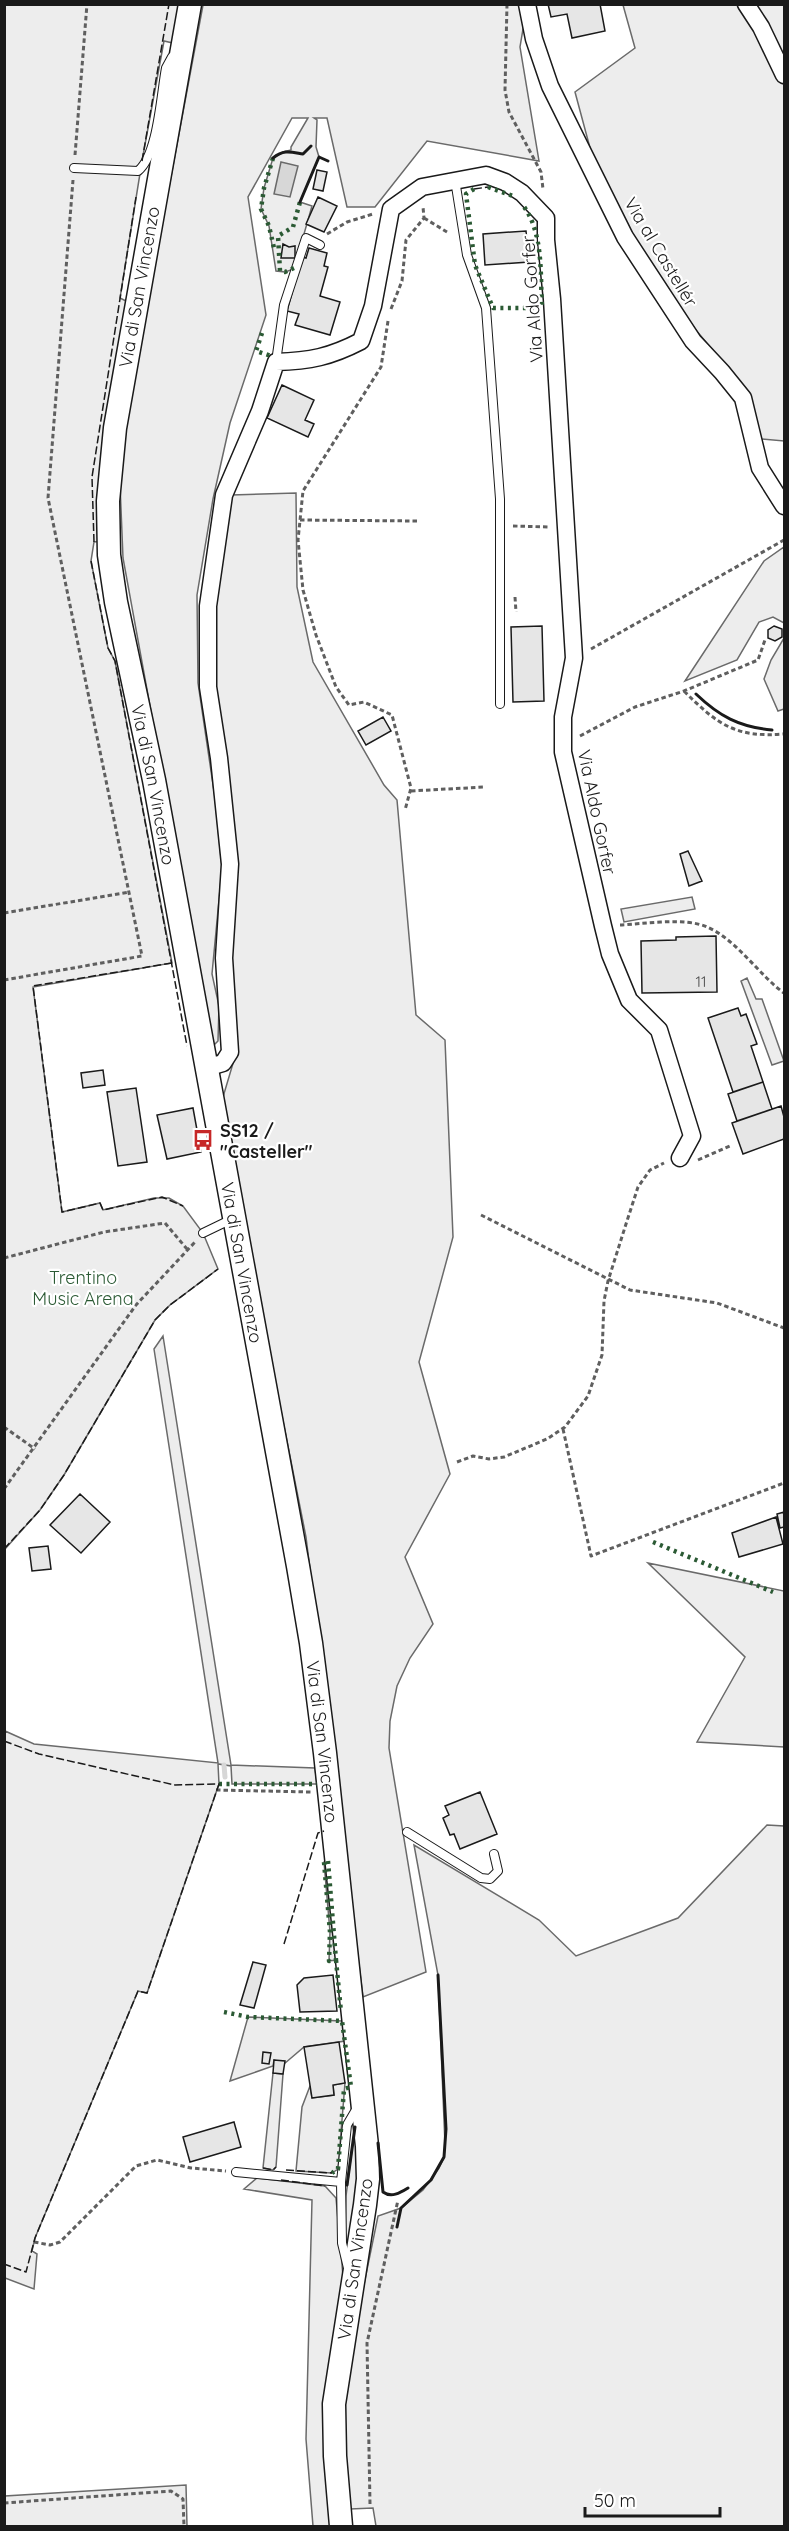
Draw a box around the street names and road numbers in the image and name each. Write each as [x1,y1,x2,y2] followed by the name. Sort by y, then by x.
[619,193,703,311] street label: Via al Castellér
[114,205,164,369] street label: Via di San Vincenzo
[516,235,548,363] street label: Via Aldo Gorfer
[127,702,181,867] street label: Via di San Vincenzo
[573,747,621,877] street label: Via Aldo Gorfer
[216,1180,268,1345] street label: Via di San Vincenzo
[302,1659,344,1824] street label: Via di San Vincenzo
[332,2177,378,2341] street label: Via di San Vincenzo

